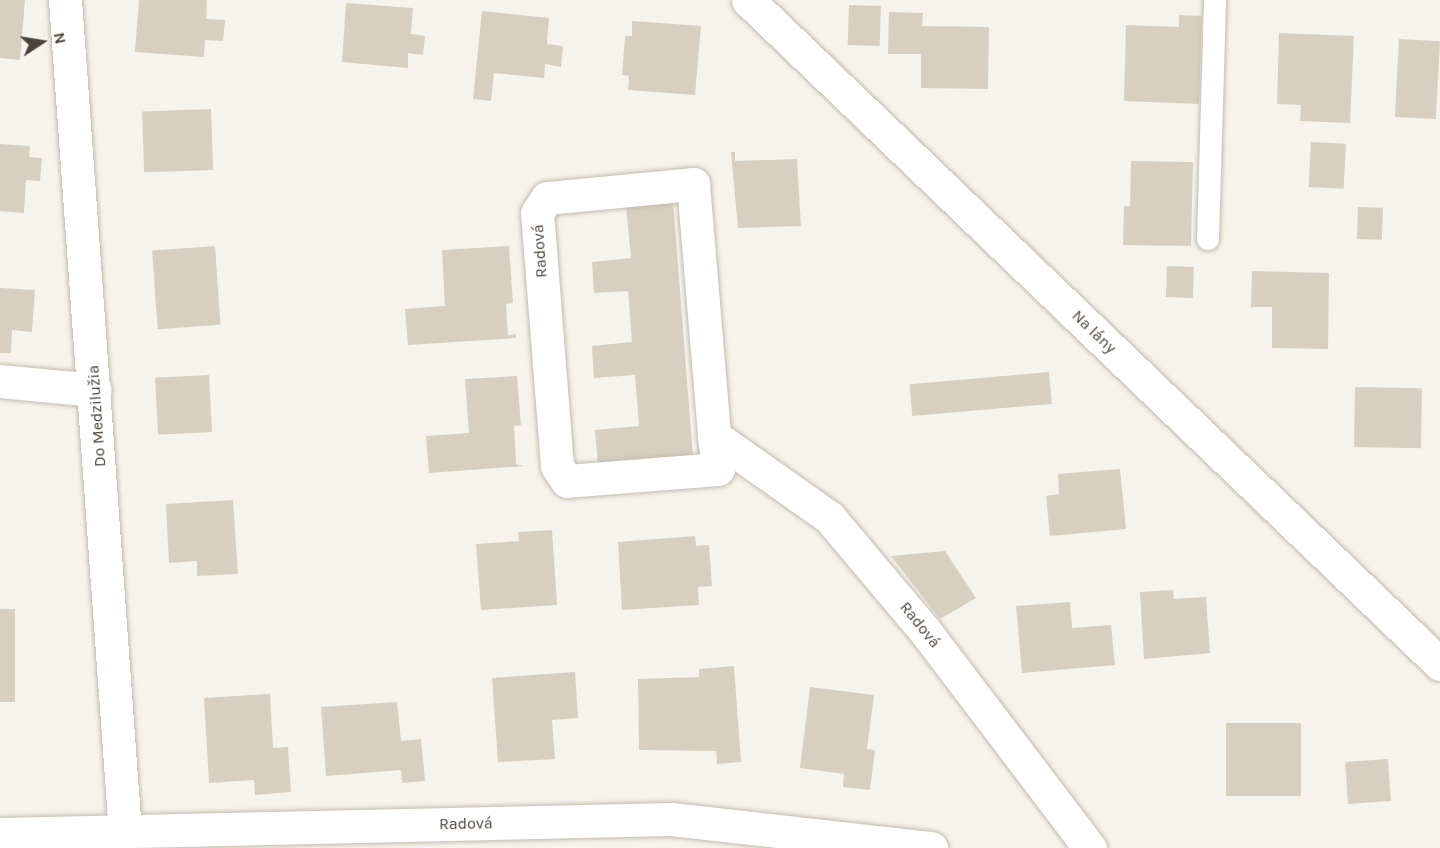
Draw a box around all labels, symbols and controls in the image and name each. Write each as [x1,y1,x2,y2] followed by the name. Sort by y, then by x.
[12,12,72,72] north arrow
[50,31,71,46] text: N
[529,224,551,278] street label: Radová
[1068,306,1120,358] street label: Na lány
[84,364,110,468] street label: Do Medzilužia
[896,598,944,652] street label: Radová
[439,814,493,834] street label: Radová

